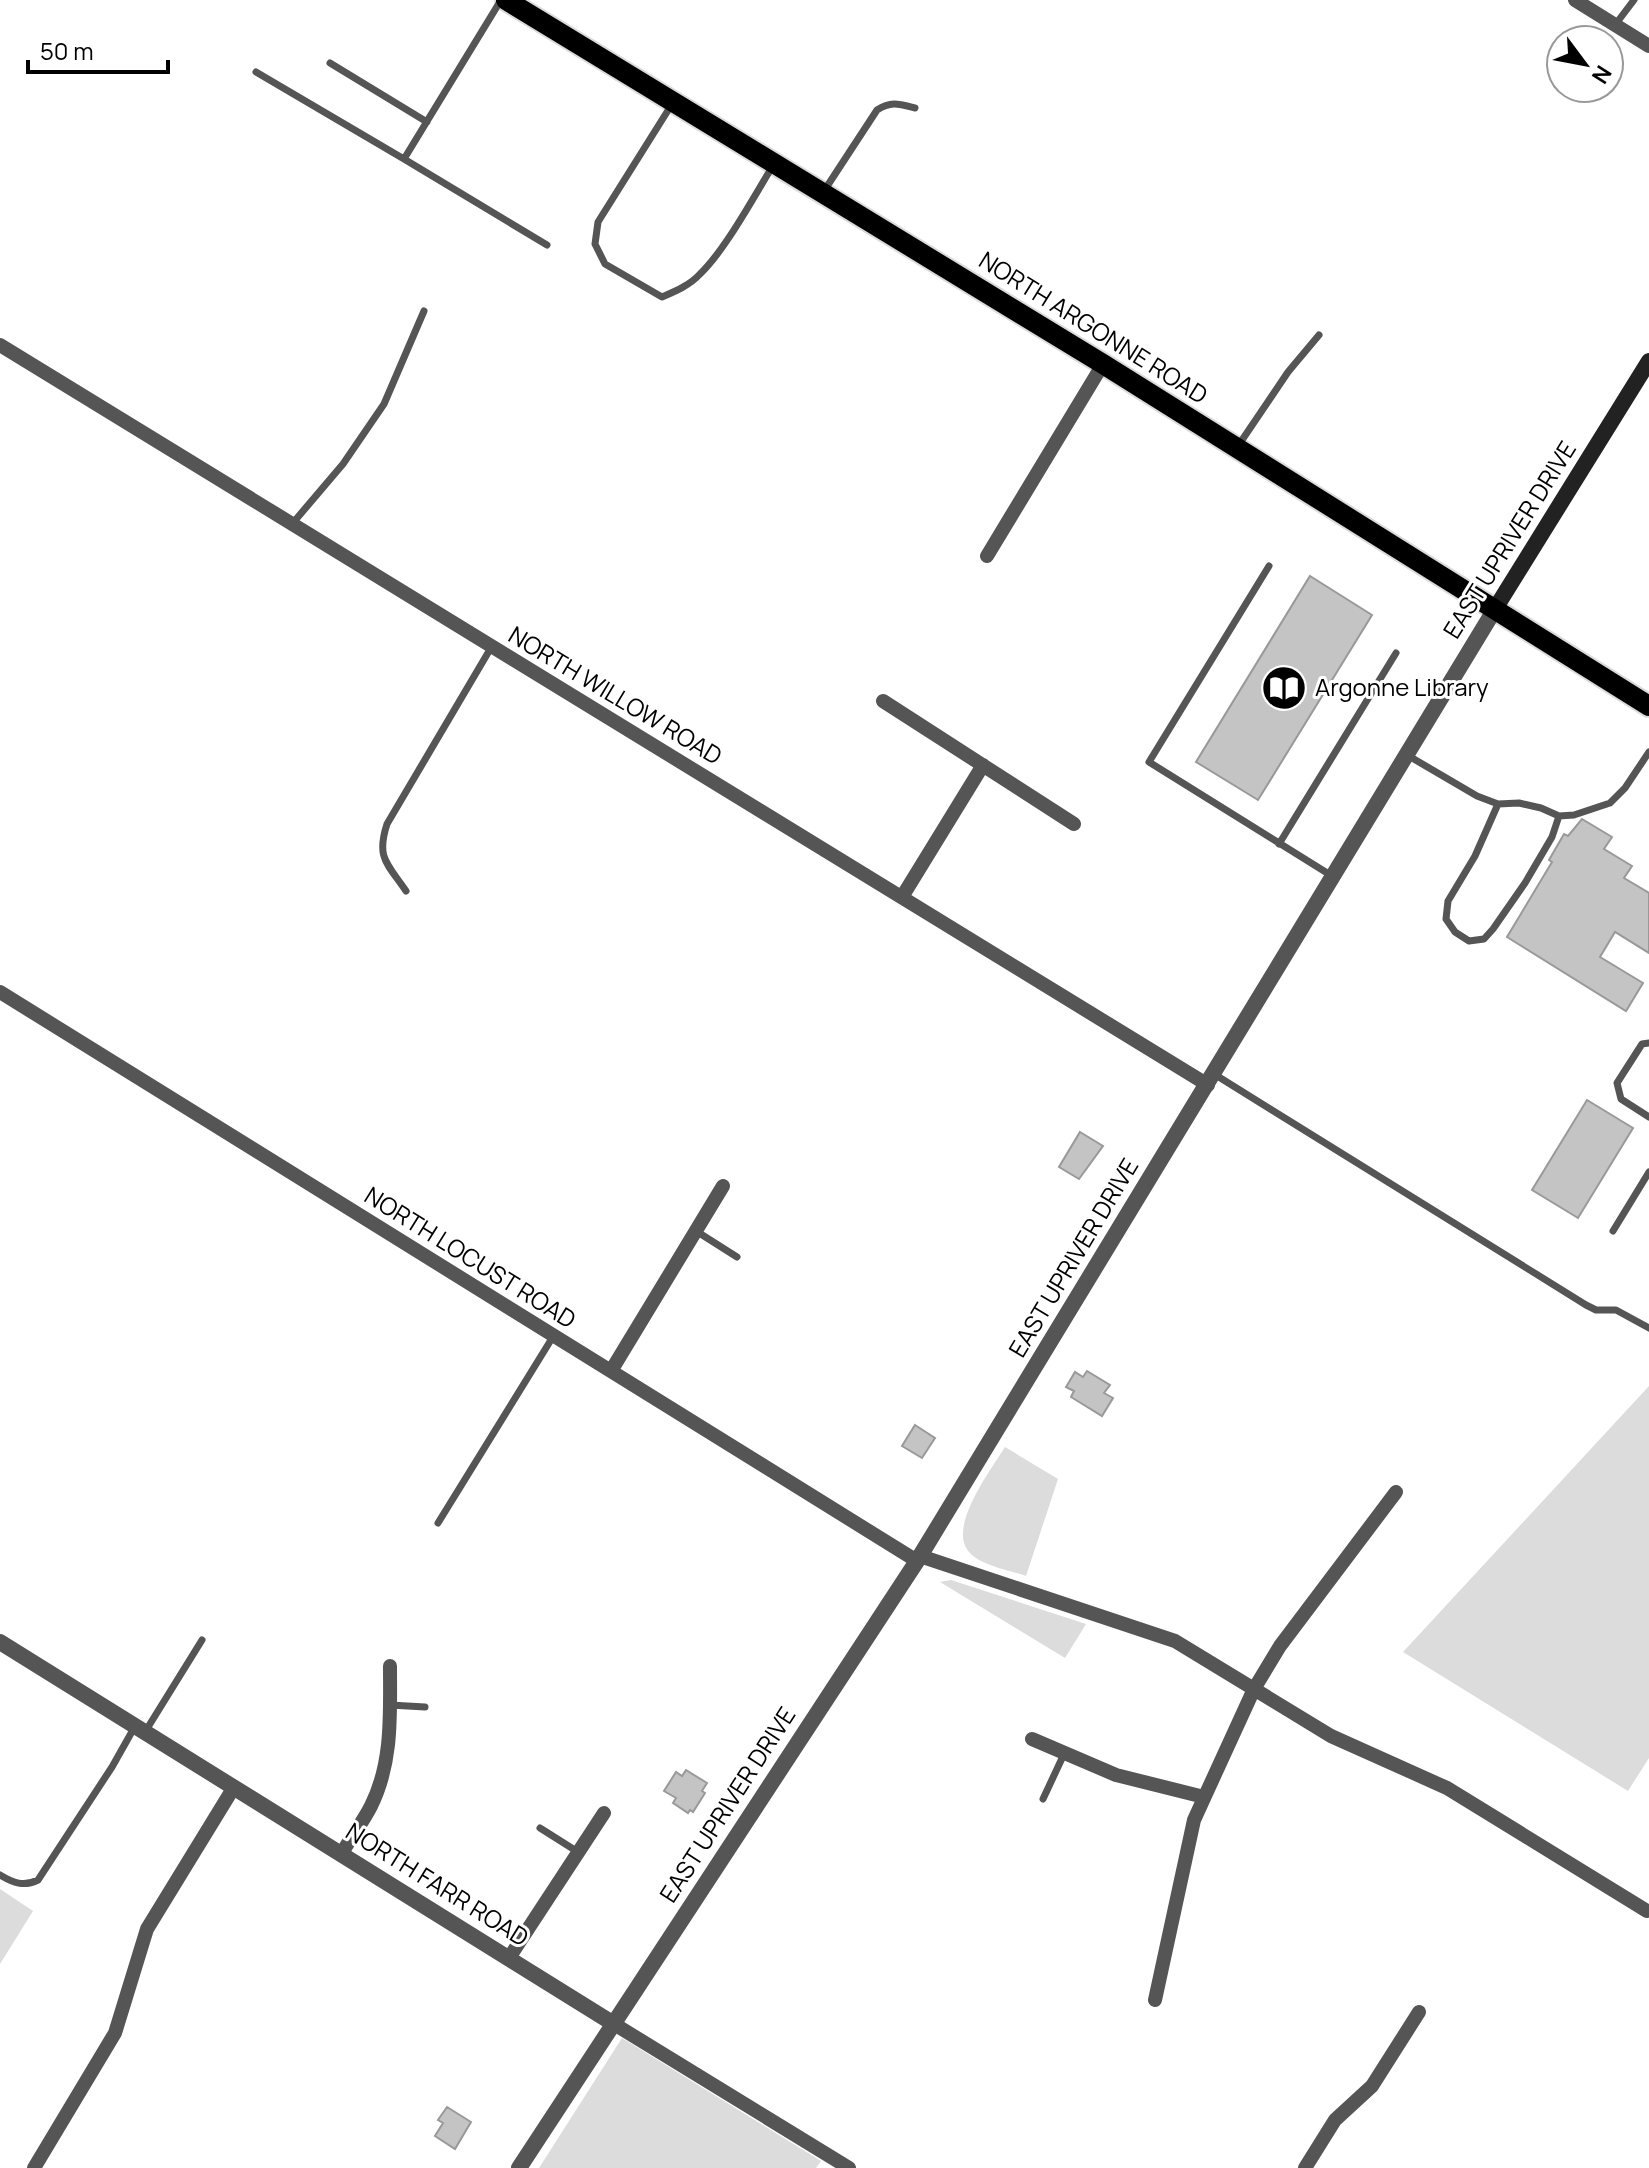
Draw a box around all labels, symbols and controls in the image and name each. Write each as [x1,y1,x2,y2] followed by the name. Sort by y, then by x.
[28,24,168,74] scale bar
[1545,24,1625,104] north arrow
[40,34,94,67] text: 50 m
[1585,60,1619,89] text: N
[973,243,1214,411] street label: NORTH ARGONNE ROAD
[1435,434,1583,644] street label: EAST UPRIVER DRIVE
[503,618,729,772] street label: NORTH WILLOW ROAD
[1260,664,1308,712] library icon: Argonne Library
[1315,670,1489,703] place label: Argonne Library
[1000,1152,1145,1363] street label: EAST UPRIVER DRIVE
[359,1178,583,1335] street label: NORTH LOCUST ROAD
[651,1700,802,1908] street label: EAST UPRIVER DRIVE
[340,1814,536,1953] street label: NORTH FARR ROAD

